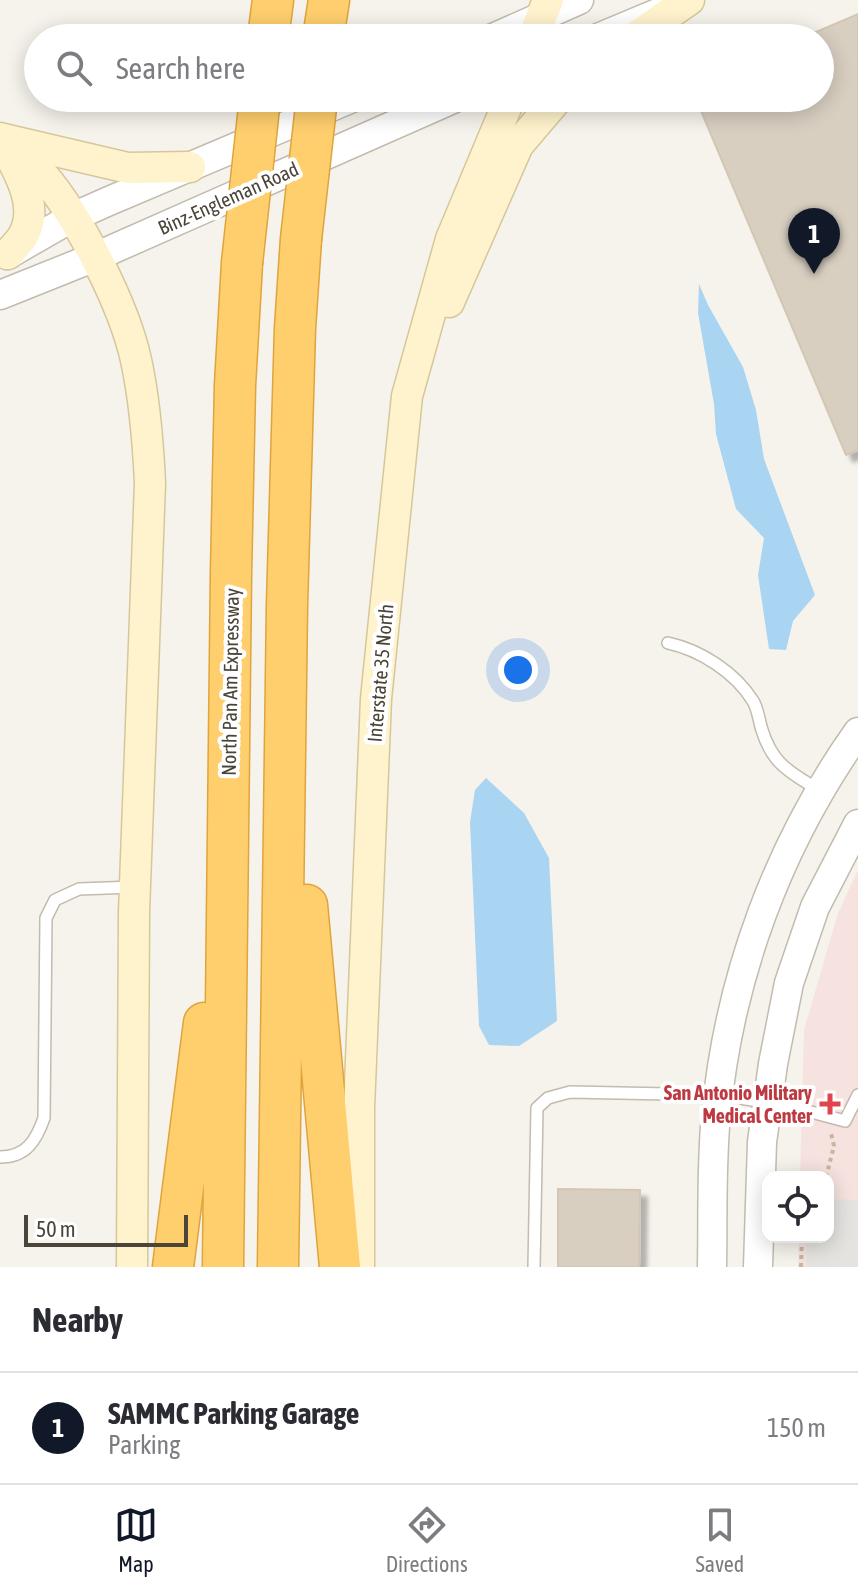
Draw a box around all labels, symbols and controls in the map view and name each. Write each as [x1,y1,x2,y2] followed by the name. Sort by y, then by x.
[24,24,834,112] search box
[52,46,96,90] icon: search
[116,51,245,85] text: Search here
[154,157,302,239] street label: Binz-Engleman Road
[788,208,840,274] pin: 1
[217,588,243,776] street label: North Pan Am Expressway
[362,603,398,743] street label: Interstate 35 North
[498,650,538,690] your location
[664,1081,813,1127] place label: San Antonio Military Medical Center
[819,1093,841,1115] marker: San Antonio Military Medical Center
[762,1171,834,1243] map controls
[762,1171,834,1243] button: locate
[24,1211,188,1247] scale bar
[36,1216,76,1242] text: 50 m
[32,1300,123,1339] text: Nearby
[108,1396,360,1430] text: SAMMC Parking Garage
[52,1413,64,1443] text: 1
[767,1413,826,1443] text: 150 m
[108,1430,180,1460] text: Parking
[114,1503,158,1577] tab: Map
[386,1503,468,1577] tab: Directions
[695,1503,744,1577] tab: Saved

